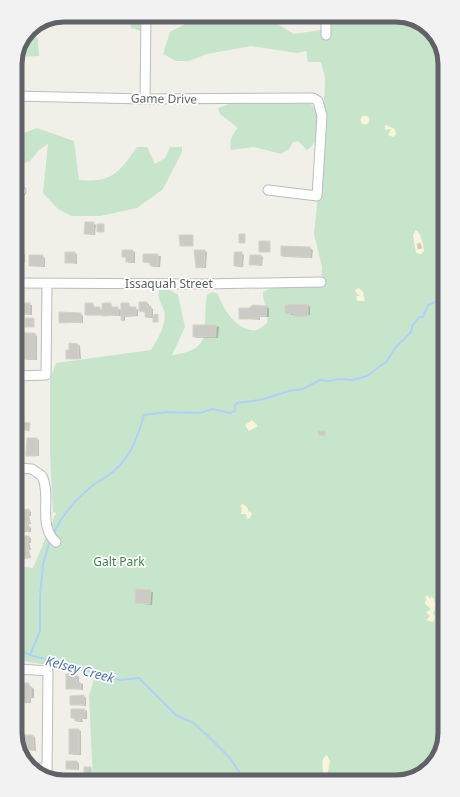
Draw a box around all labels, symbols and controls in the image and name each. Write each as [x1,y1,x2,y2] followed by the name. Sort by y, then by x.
[131,89,198,108] street label: Game Drive
[125,275,214,292] street label: Issaquah Street
[93,553,145,570] park label: Galt Park
[44,651,117,687] water label: Kelsey Creek

